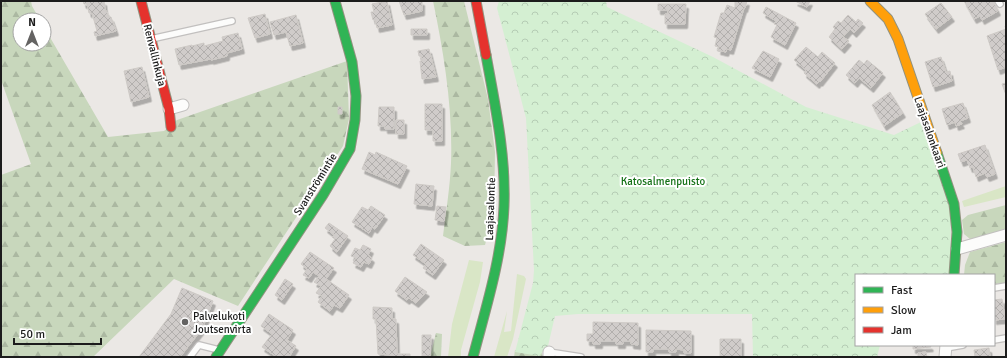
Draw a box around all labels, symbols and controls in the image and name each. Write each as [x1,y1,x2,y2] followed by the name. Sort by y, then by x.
[12,12,52,52] north arrow
[28,16,36,29] text: N
[141,23,169,88] street label: Renvallinkuja
[911,95,948,170] street label: Laajasalonkaari
[291,151,340,218] street label: Svanströmintie
[621,175,705,188] park label: Katosalmenpuisto
[483,177,498,241] street label: Laajasalontie
[855,274,995,346] legend
[891,283,912,298] text: Fast
[891,303,916,318] text: Slow
[193,310,252,336] place label: Palvelukoti Joutsenvirta
[180,317,190,327] marker: Palvelukoti Joutsenvirta
[14,320,101,346] scale bar
[891,323,912,338] text: Jam
[20,327,45,342] text: 50 m

